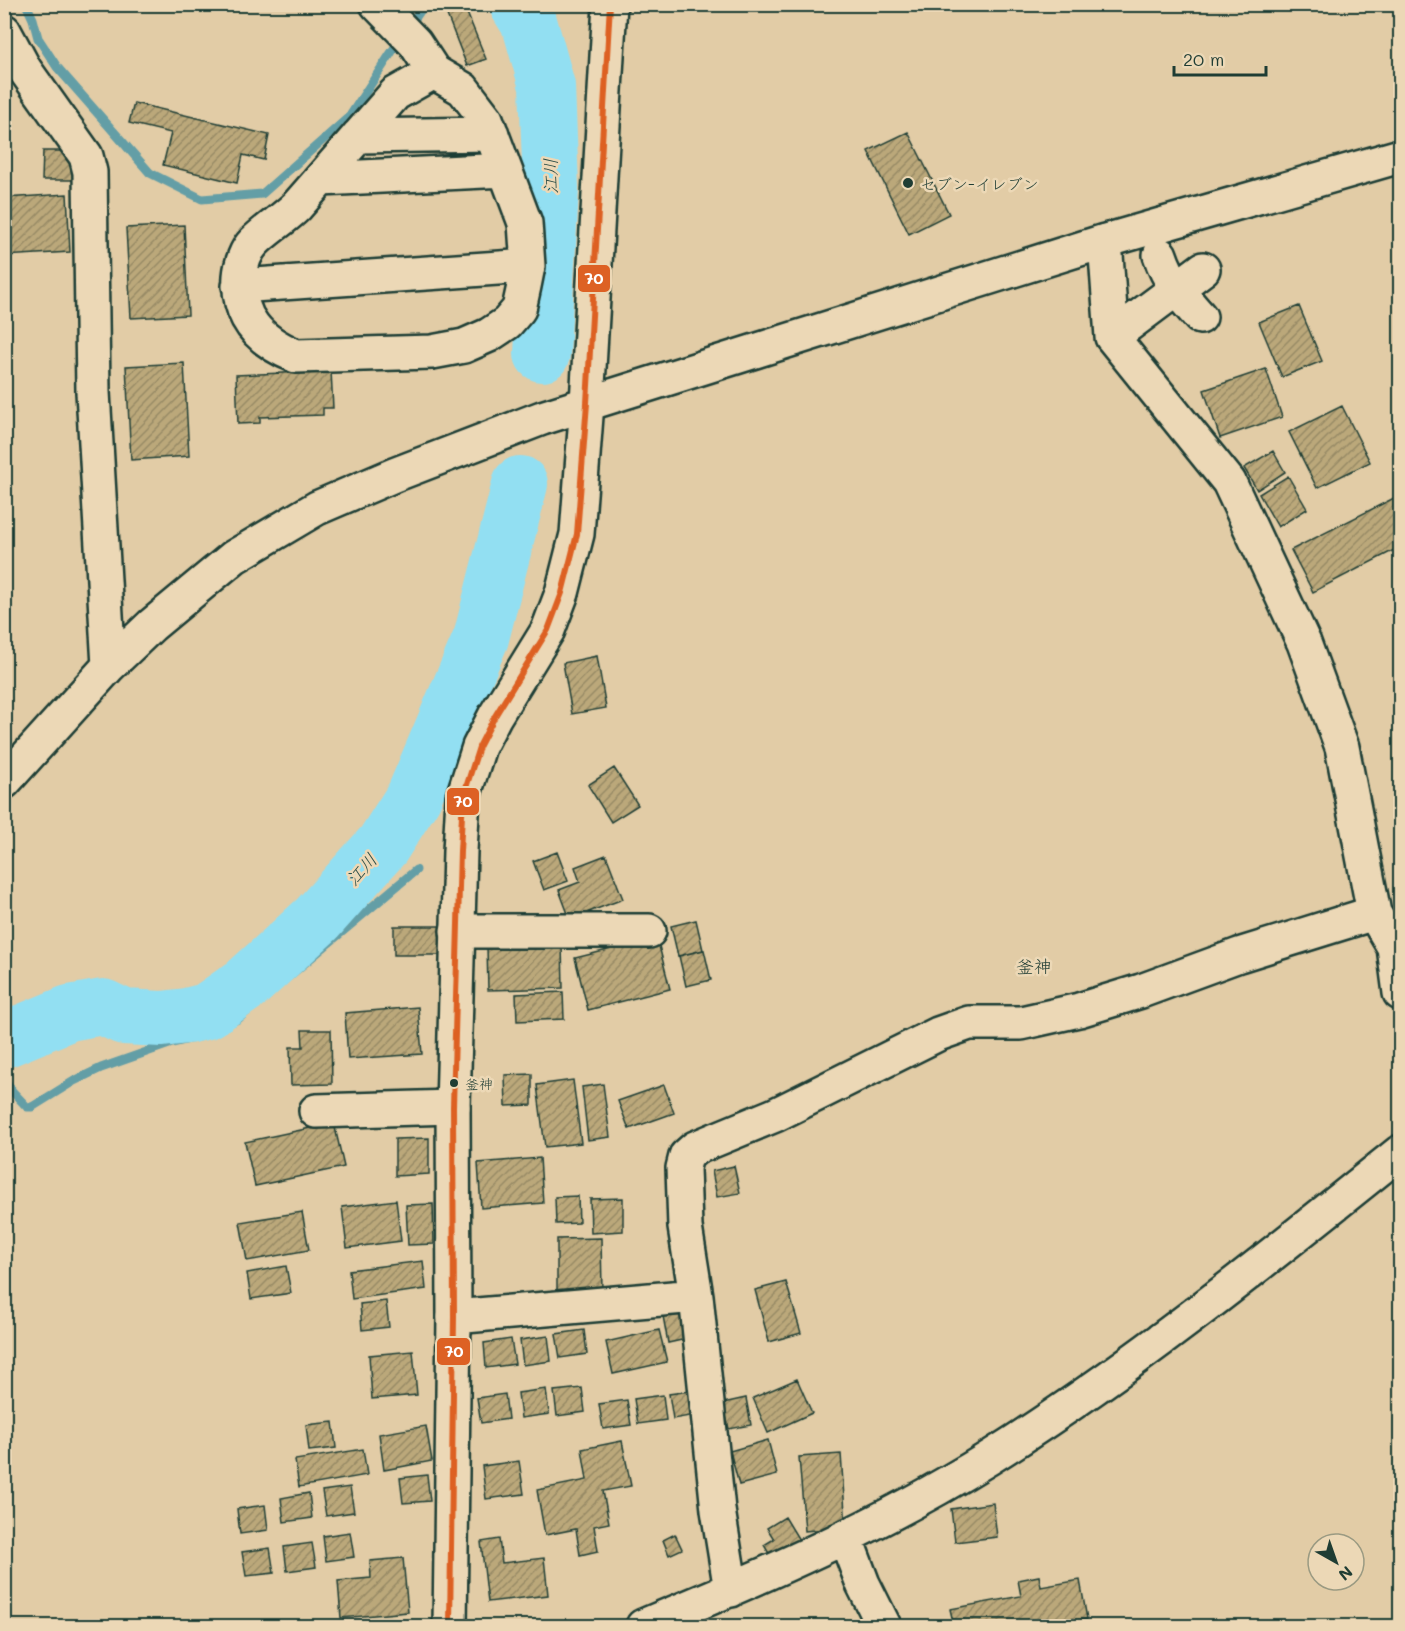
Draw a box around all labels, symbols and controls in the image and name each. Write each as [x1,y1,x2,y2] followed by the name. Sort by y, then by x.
[1174,39,1266,77] scale bar
[1183,47,1224,71] text: 20 m
[538,158,562,194] water label: 江川
[920,173,1039,194] place label: セブン-イレブン
[901,176,915,190] marker: セブン-イレブン
[577,264,611,293] line badge: 70
[584,267,604,288] text: 70
[446,787,480,816] line badge: 70
[453,790,473,811] text: 70
[340,848,382,890] water label: 江川
[1016,954,1052,978] district label: 釜神
[465,1074,493,1093] place label: 釜神
[448,1077,460,1089] marker: 釜神
[436,1337,471,1366] line badge: 70
[444,1340,464,1361] text: 70
[1306,1532,1366,1592] north arrow
[1335,1562,1357,1586] text: N

